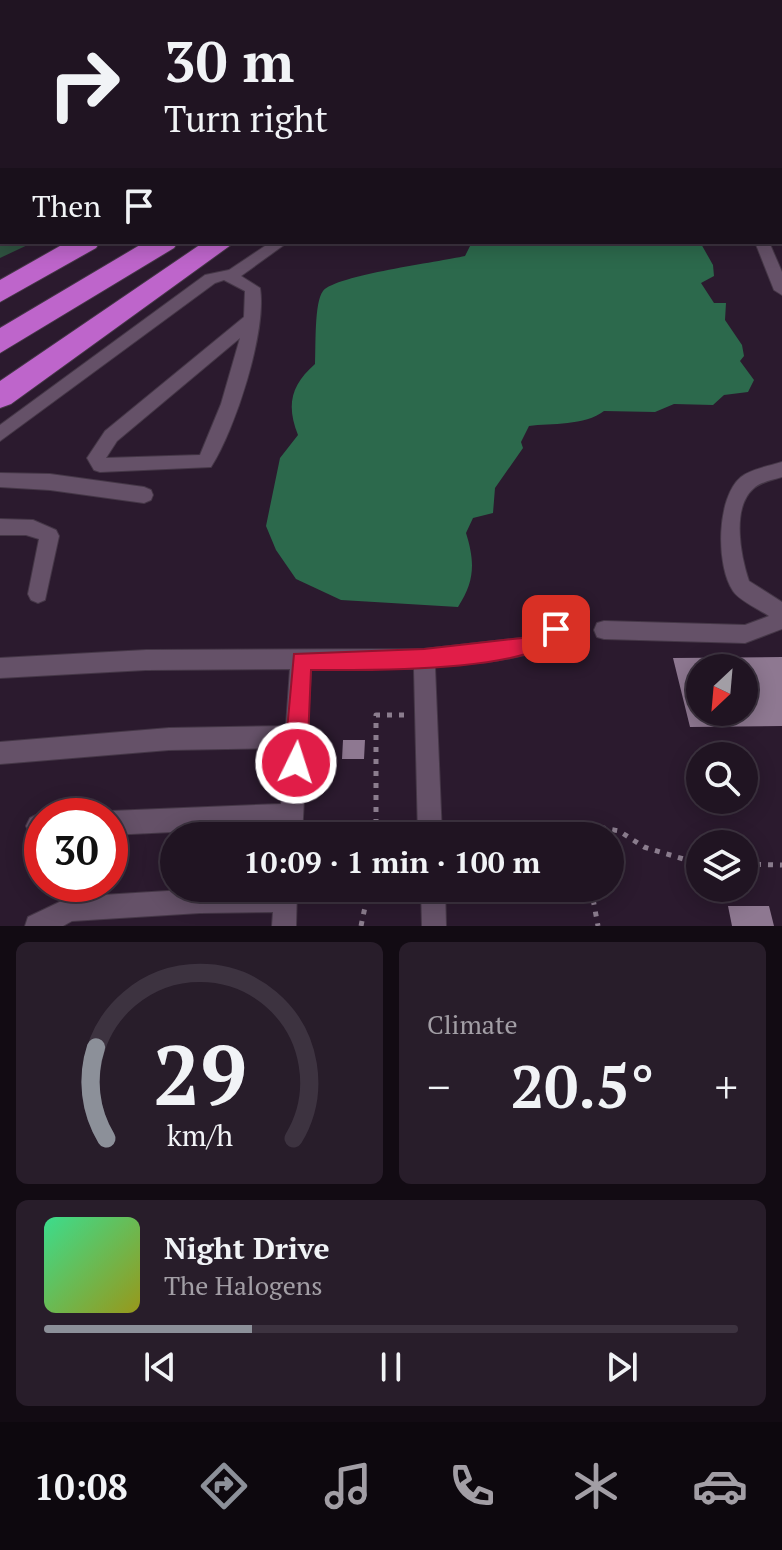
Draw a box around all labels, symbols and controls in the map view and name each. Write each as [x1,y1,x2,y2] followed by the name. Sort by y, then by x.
[164,24,294,98] text: 30 m
[32,32,136,136] icon: right
[164,95,328,142] text: Turn right
[117,184,161,228] icon: arrive
[32,186,101,226] text: Then
[522,595,590,663] pin
[534,607,578,651] icon: arrive
[686,654,758,726] north arrow
[686,654,758,902] map controls
[254,721,338,805] position arrow
[686,742,758,814] button: search
[24,798,128,902] speed limit sign: 30
[686,830,758,902] button: layers
[244,842,540,882] text: 10:09 · 1 min · 100 m
[427,1007,518,1041] text: Climate
[152,1019,247,1129] text: 29
[510,1046,655,1125] text: 20.5°
[427,1057,450,1116] text: −
[715,1057,738,1116] text: +
[166,1116,233,1154] text: km/h
[164,1228,330,1268] text: Night Drive
[164,1268,322,1302] text: The Halogens
[138,1345,182,1389] icon: previous
[369,1345,413,1389] icon: pause
[600,1345,644,1389] icon: next
[196,1458,252,1514] icon: directions
[320,1458,376,1514] icon: music
[444,1458,500,1514] icon: phone
[568,1458,624,1514] icon: climate
[692,1458,748,1514] icon: car
[34,1463,128,1510] text: 10:08

